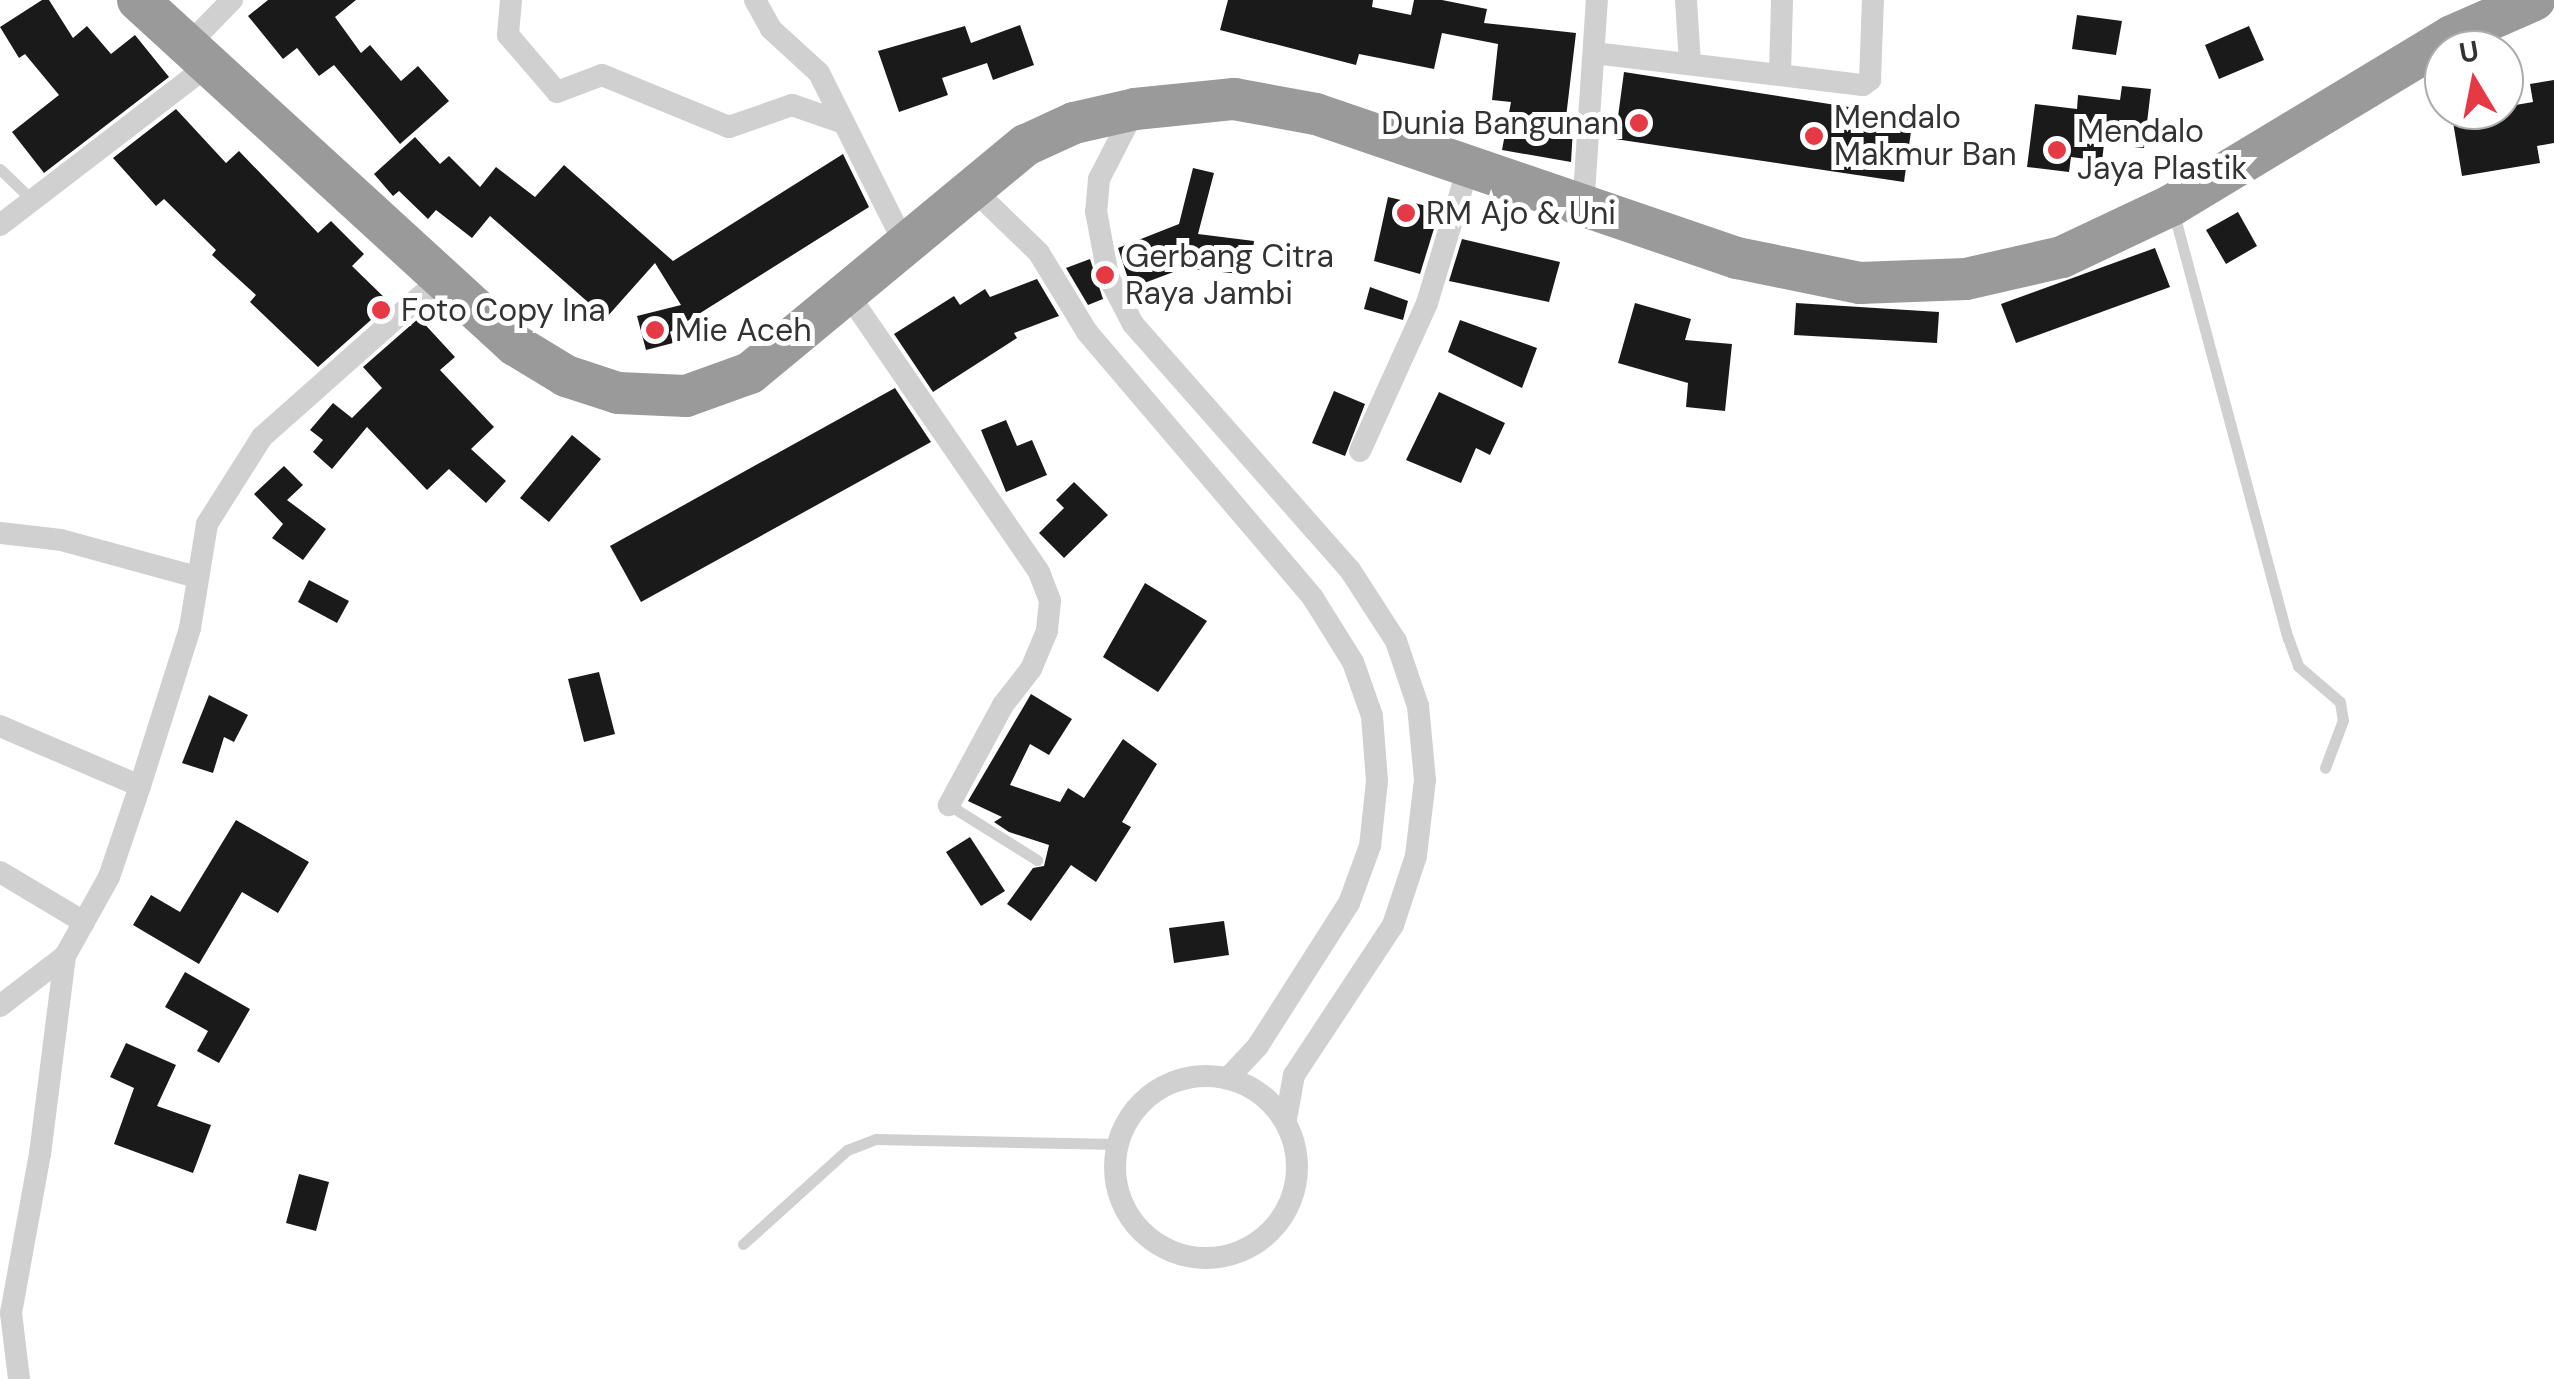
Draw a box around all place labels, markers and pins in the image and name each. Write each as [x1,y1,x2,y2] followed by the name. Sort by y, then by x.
[1834,99,2017,174] place label: Mendalo Makmur Ban
[1381,104,1619,142] place label: Dunia Bangunan
[1628,112,1650,134] marker: Dunia Bangunan
[2077,113,2247,188] place label: Mendalo Jaya Plastik
[1803,125,1825,147] marker: Mendalo Makmur Ban
[2046,139,2068,161] marker: Mendalo Jaya Plastik
[1426,194,1616,232] place label: RM Ajo & Uni
[1395,202,1417,224] marker: RM Ajo & Uni
[1125,238,1334,313] place label: Gerbang Citra Raya Jambi
[1094,264,1116,286] marker: Gerbang Citra Raya Jambi
[401,291,606,329] place label: Foto Copy Ina
[370,299,392,321] marker: Foto Copy Ina
[675,311,812,349] place label: Mie Aceh
[644,319,666,341] marker: Mie Aceh

